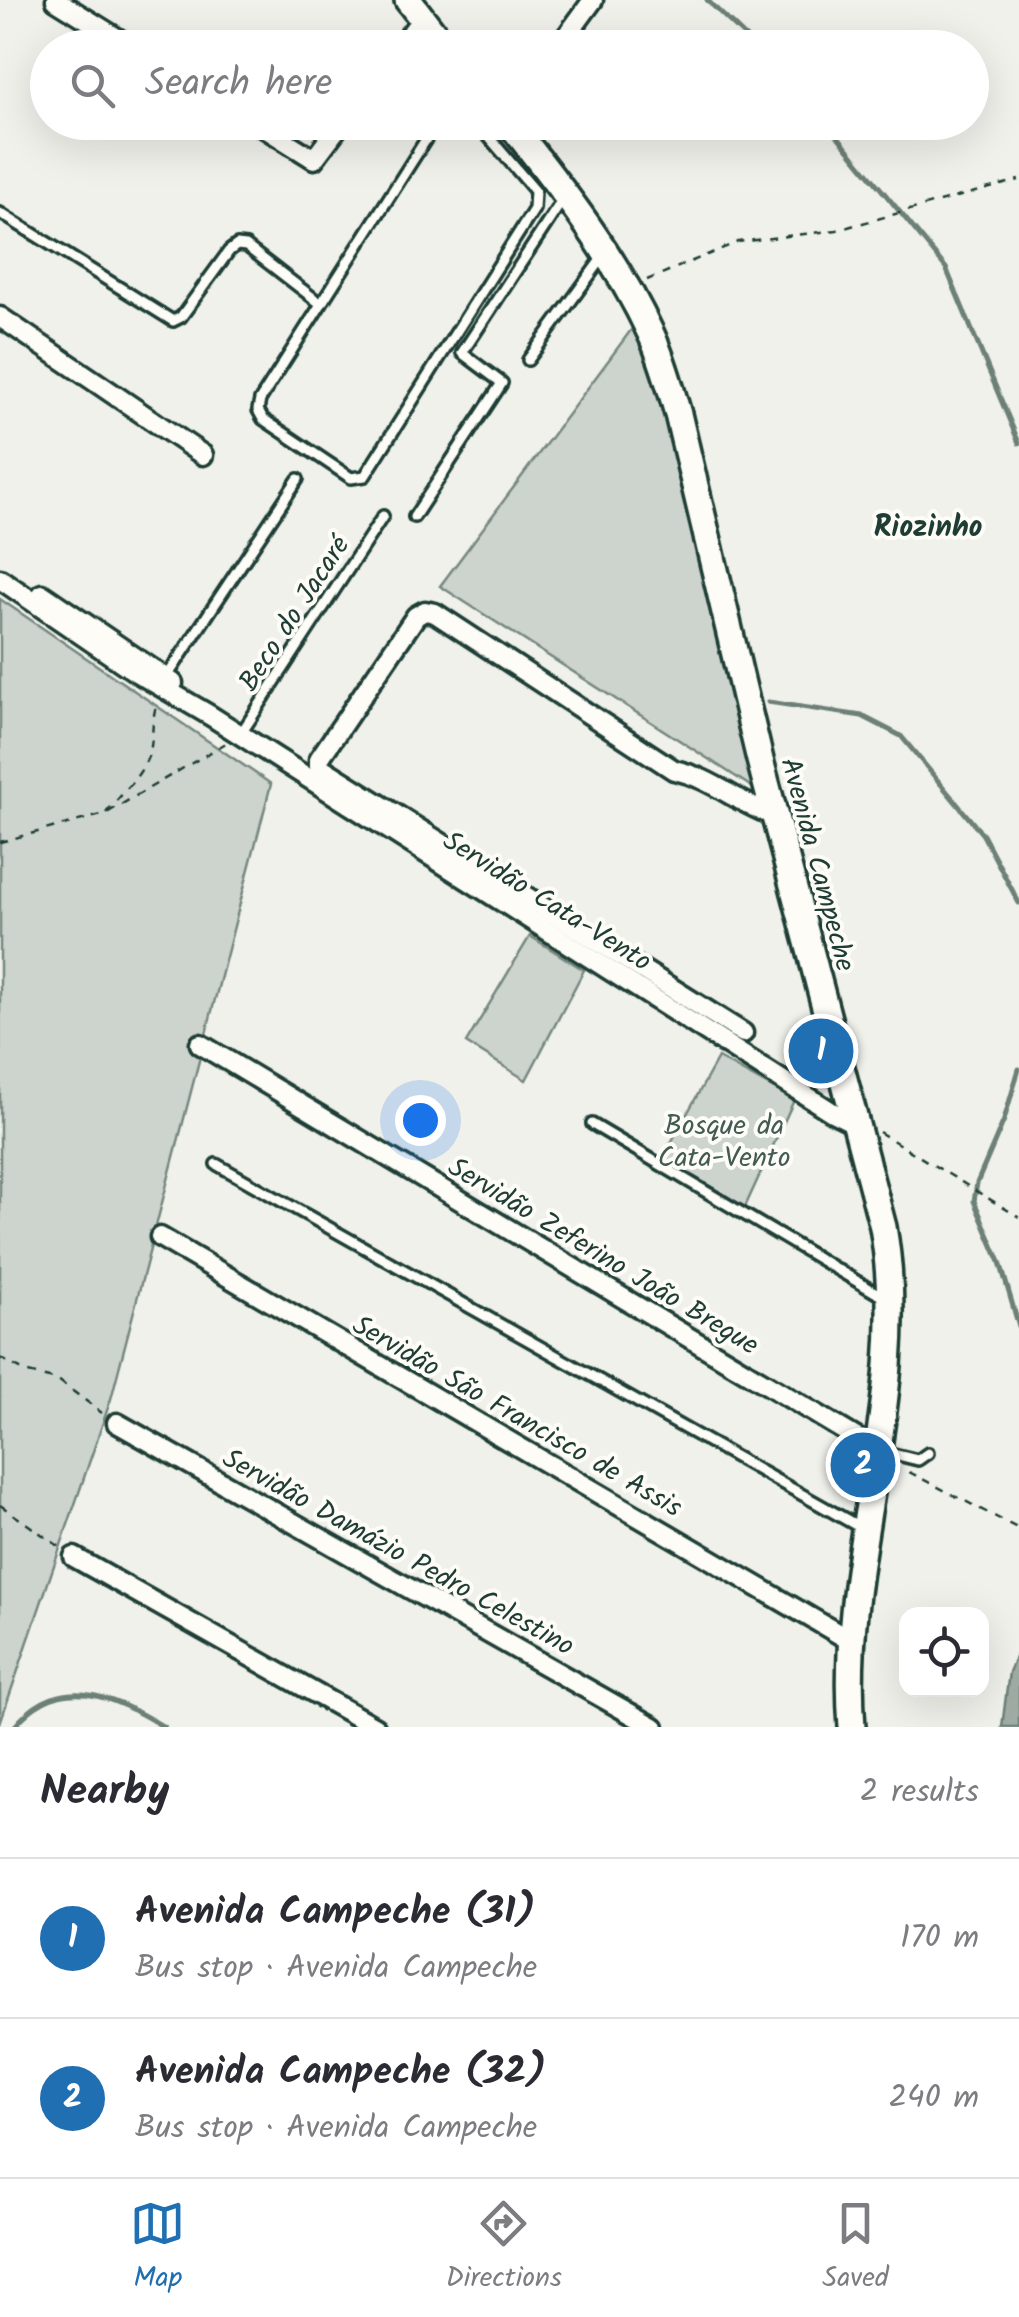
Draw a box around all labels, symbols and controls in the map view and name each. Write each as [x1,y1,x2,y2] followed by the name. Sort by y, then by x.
[30,30,989,140] search box
[145,55,332,115] text: Search here
[65,58,120,113] icon: search
[874,504,982,552] district label: Riozinho
[228,526,363,701] street label: Beco do Jacaré
[766,753,867,977] street label: Avenida Campeche
[433,820,660,985] street label: Servidão Cata-Vento
[788,1014,854,1088] pin: 1
[395,1095,446,1146] your location
[658,1104,790,1181] park label: Bosque da Cata-Vento
[438,1146,767,1368] street label: Servidão Zeferino João Bregue
[343,1304,690,1530] street label: Servidão São Francisco de Assis
[830,1428,896,1502] pin: 2
[213,1437,582,1669] street label: Servidão Damázio Pedro Celestino
[899,1607,989,1697] map controls
[899,1607,989,1697] button: locate
[40,1759,169,1826] text: Nearby
[860,1767,979,1818] text: 2 results
[135,1883,536,1943] text: Avenida Campeche (31)
[68,1913,77,1964] text: 1
[900,1913,979,1964] text: 170 m
[135,1943,537,1994] text: Bus stop · Avenida Campeche
[135,2043,546,2103] text: Avenida Campeche (32)
[63,2073,82,2124] text: 2
[888,2073,979,2124] text: 240 m
[135,2103,537,2154] text: Bus stop · Avenida Campeche
[130,2196,185,2301] tab: Map
[446,2196,562,2301] tab: Directions
[822,2196,889,2301] tab: Saved

